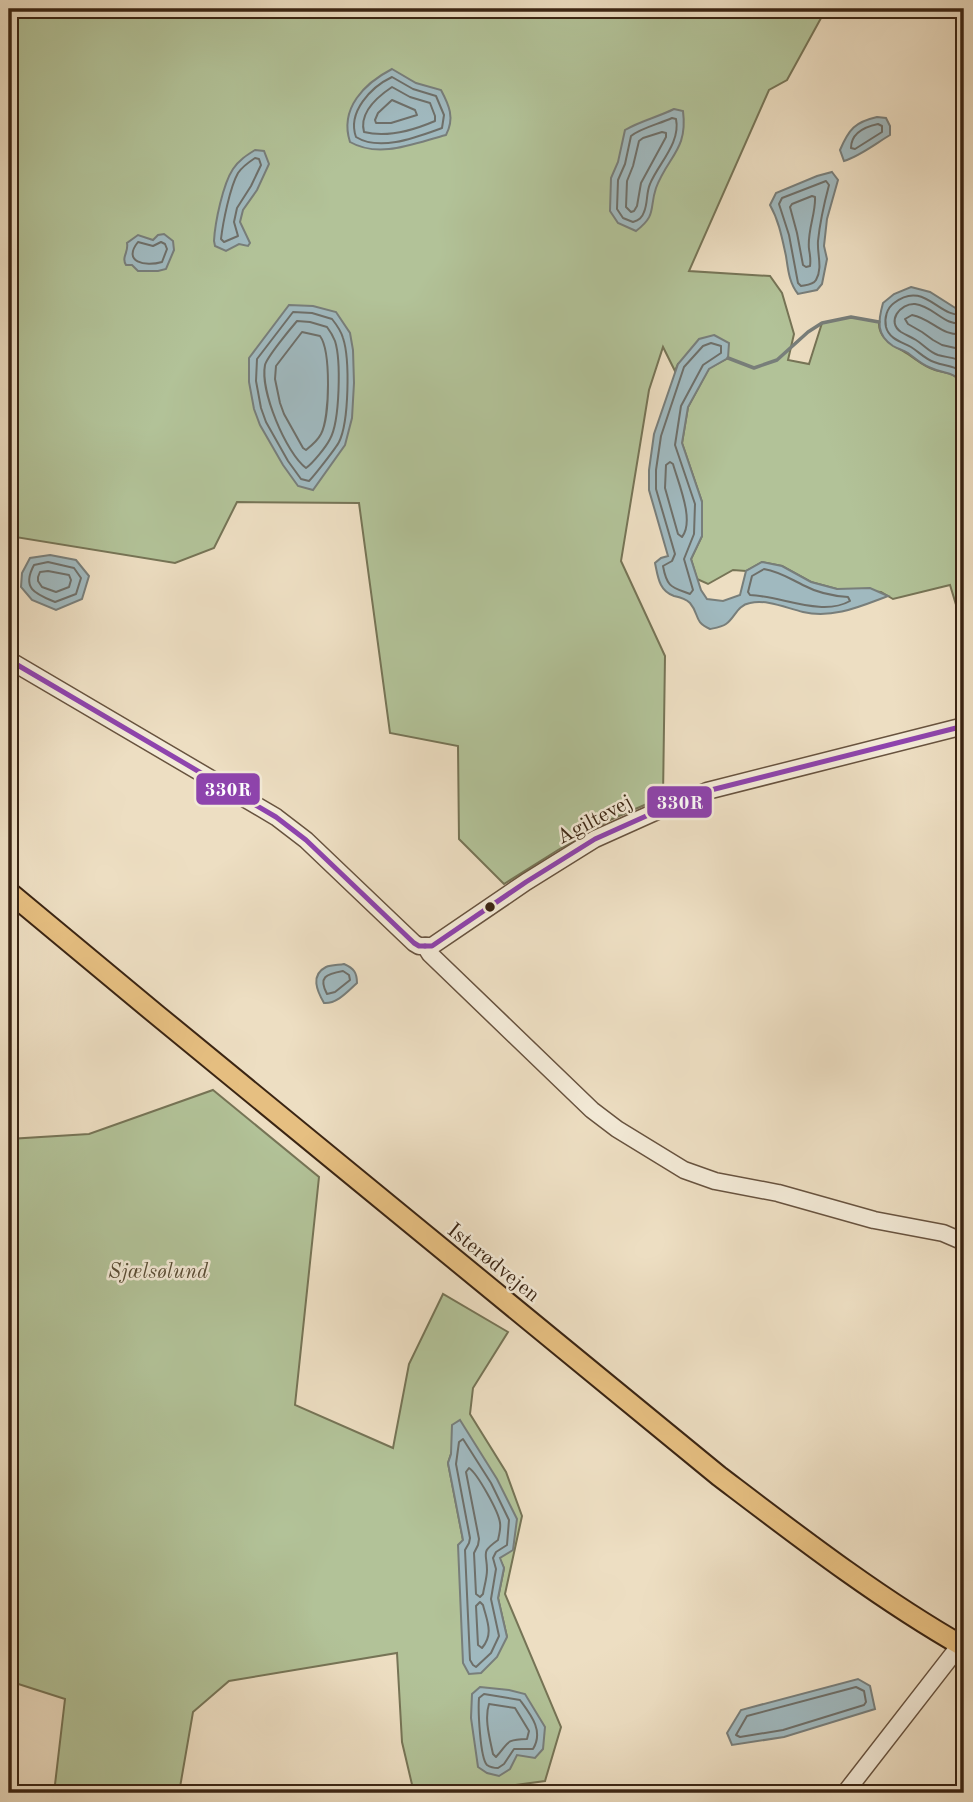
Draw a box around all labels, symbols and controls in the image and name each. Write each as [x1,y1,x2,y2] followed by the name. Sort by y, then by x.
[195,772,261,806] line badge: 330R
[205,782,252,801] text: 330R
[646,785,713,819] line badge: 330R
[553,792,636,849] street label: Agiltevej
[657,795,704,814] text: 330R
[483,900,497,914] unlabelled marker
[443,1220,543,1307] street label: Isterødvejen
[108,1262,209,1283] park label: Sjælsølund

